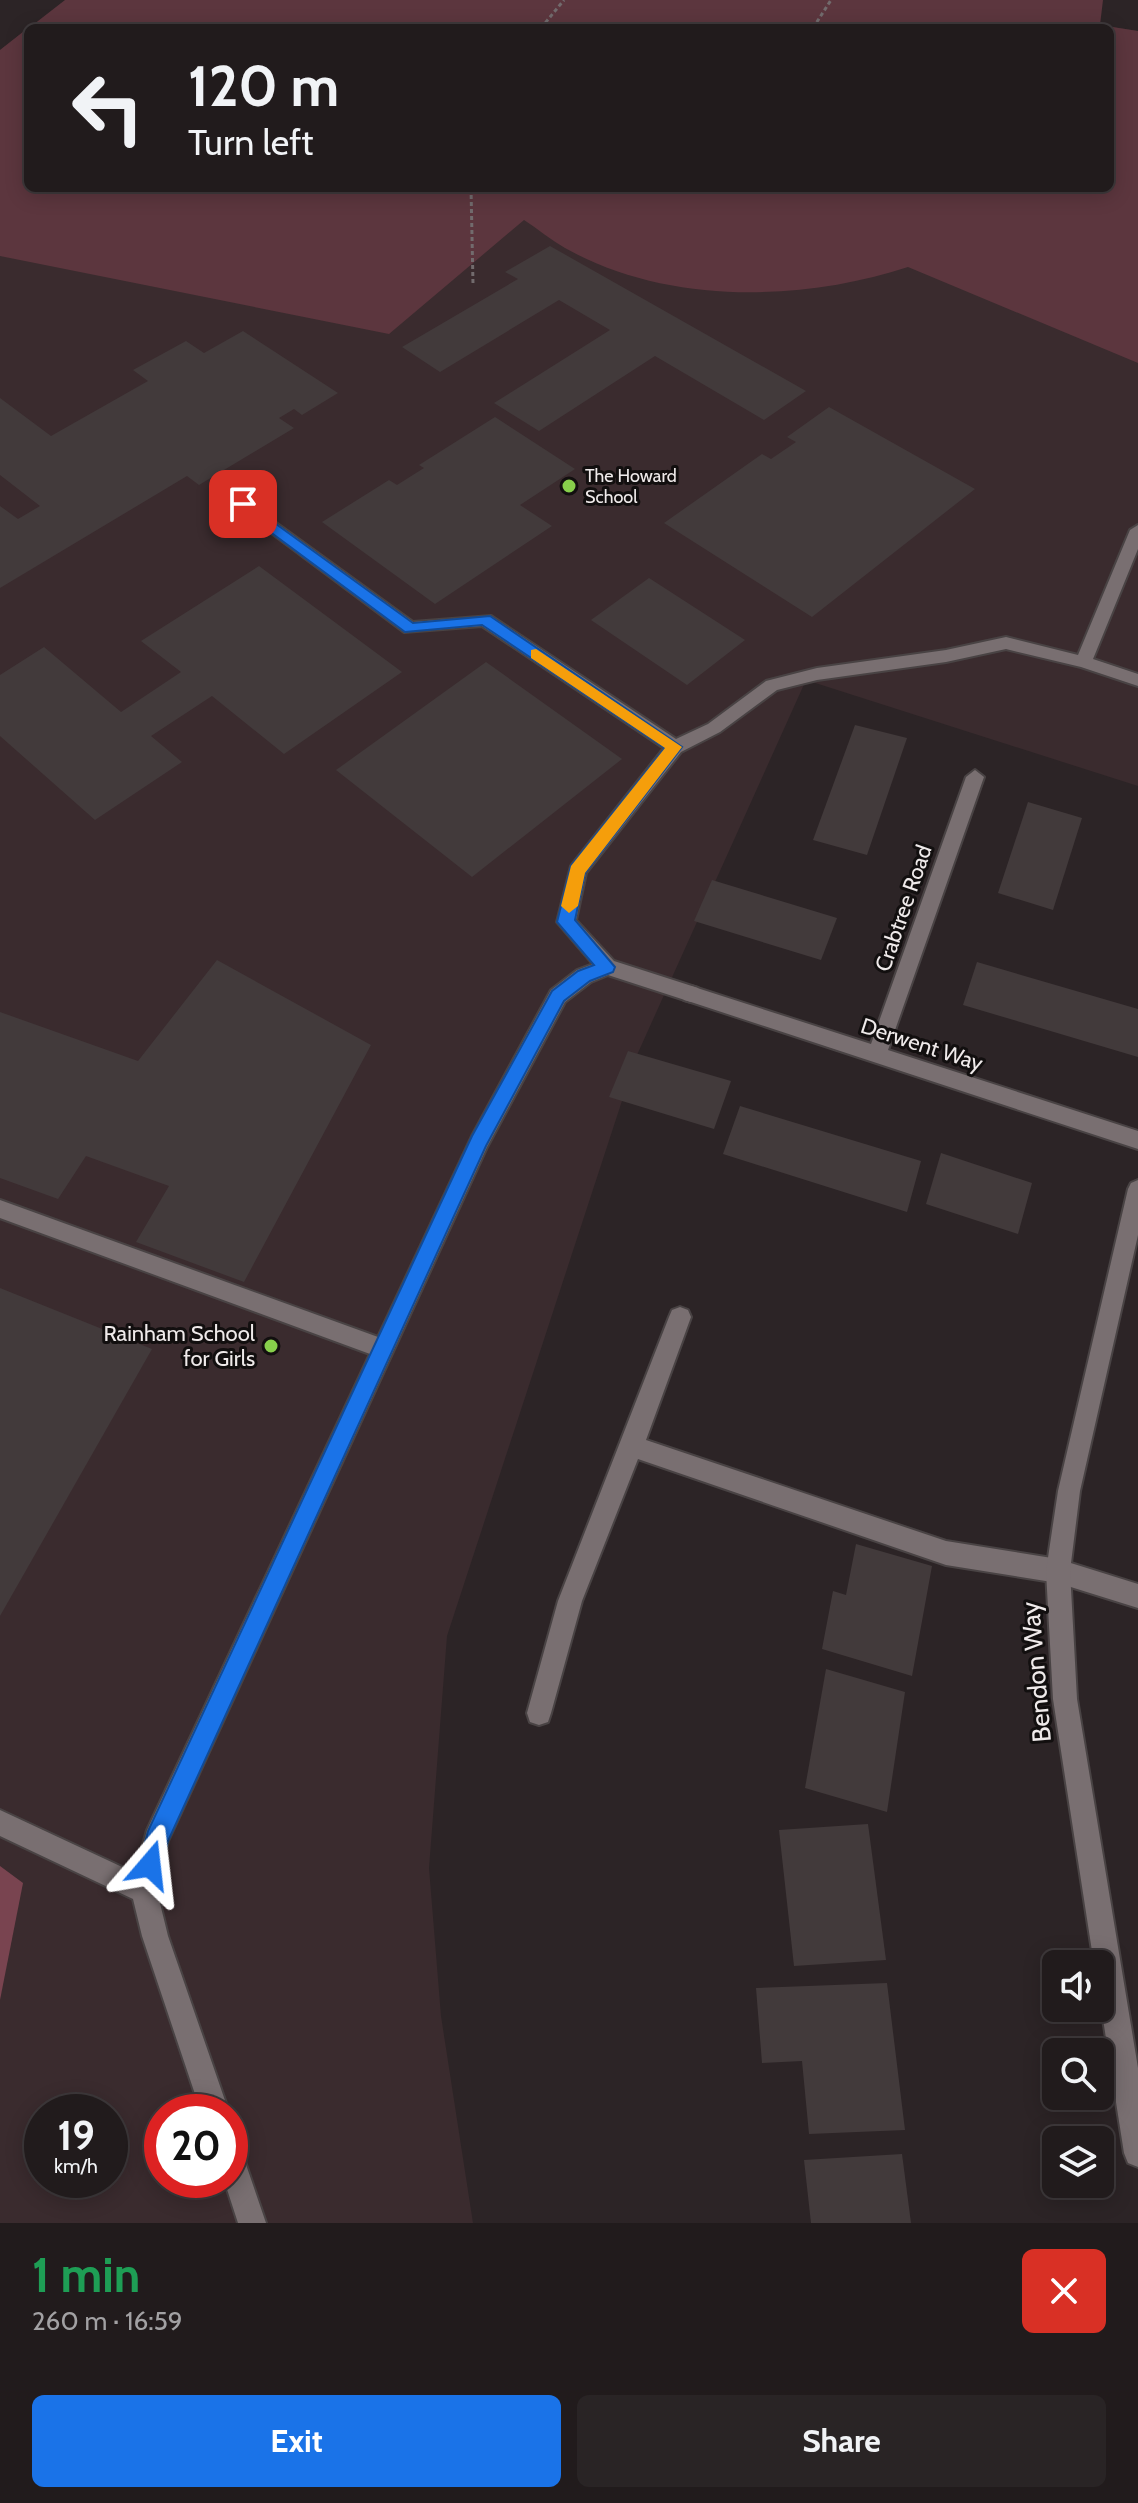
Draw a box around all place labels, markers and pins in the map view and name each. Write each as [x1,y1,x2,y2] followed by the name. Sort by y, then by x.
[585,465,677,508] place label: The Howard School
[209,470,277,538] pin
[560,477,578,495] marker: The Howard School
[103,1320,256,1372] place label: Rainham School for Girls
[262,1337,280,1355] marker: Rainham School for Girls

